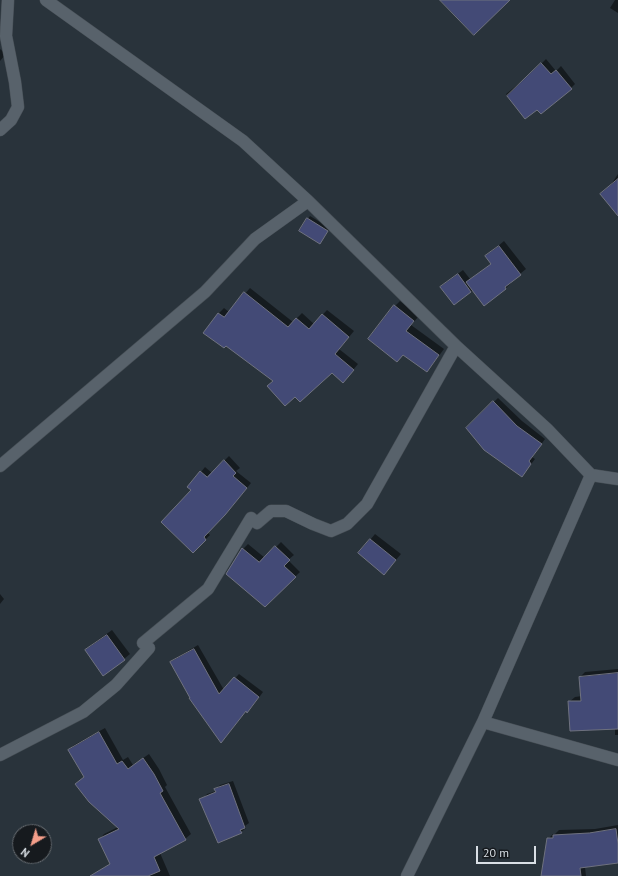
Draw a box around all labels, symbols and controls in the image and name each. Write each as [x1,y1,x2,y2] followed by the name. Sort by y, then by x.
[12,824,52,864] north arrow
[478,838,538,864] scale bar
[18,845,32,860] text: N
[483,845,509,860] text: 20 m

